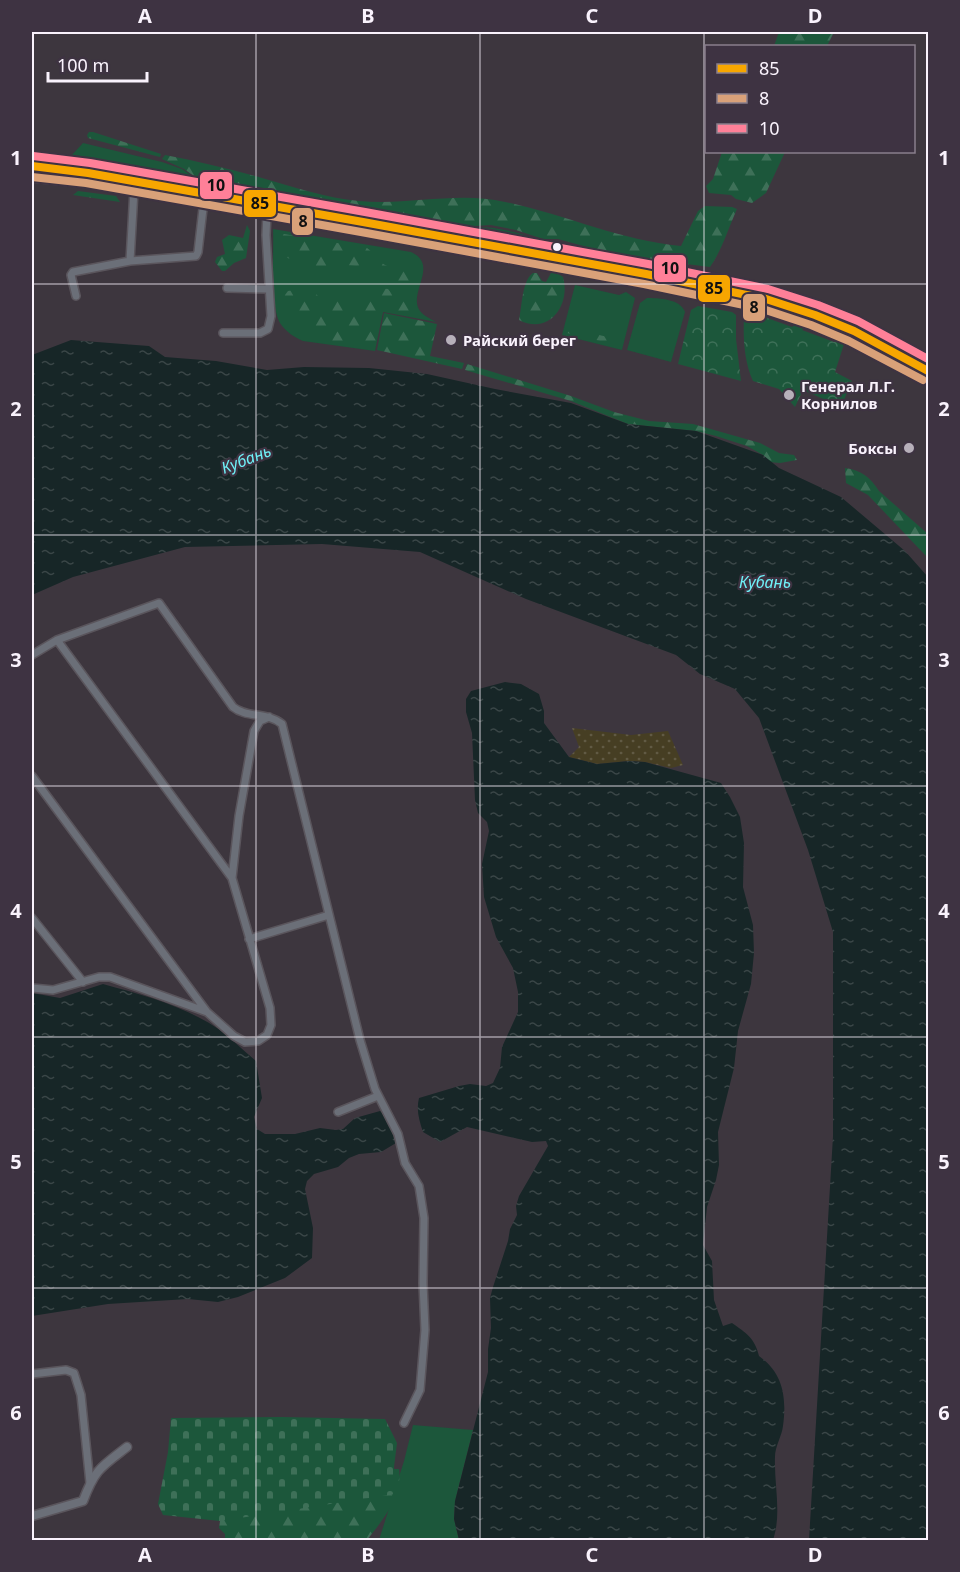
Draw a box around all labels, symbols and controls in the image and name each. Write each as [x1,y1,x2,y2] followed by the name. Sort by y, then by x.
[138,2,152,29] text: A
[361,2,375,29] text: B
[586,2,599,29] text: C
[808,2,822,29] text: D
[48,45,147,83] scale bar
[705,45,915,153] legend
[57,53,109,77] text: 100 m
[759,56,780,80] text: 85
[759,86,769,110] text: 8
[759,116,780,140] text: 10
[10,144,22,171] text: 1
[938,144,950,171] text: 1
[199,171,233,200] line badge: 10
[207,174,225,196] text: 10
[243,189,277,218] line badge: 85
[251,192,269,214] text: 85
[291,207,314,236] line badge: 8
[298,210,308,232] text: 8
[551,241,563,253] unlabelled marker
[653,254,687,283] line badge: 10
[661,257,679,279] text: 10
[697,274,731,303] line badge: 85
[705,277,723,299] text: 85
[742,293,766,322] line badge: 8
[749,296,759,318] text: 8
[463,330,576,350] place label: Райский берег
[444,333,458,347] marker: Райский берег
[801,376,895,413] place label: Генерал Л.Г. Корнилов
[782,388,796,402] marker: Генерал Л.Г. Корнилов
[10,395,22,422] text: 2
[938,395,950,422] text: 2
[848,438,897,458] place label: Боксы
[218,439,274,479] water label: Кубань
[902,441,916,455] marker: Боксы
[739,571,791,593] water label: Кубань
[10,646,22,673] text: 3
[938,646,950,673] text: 3
[10,897,22,924] text: 4
[938,897,950,924] text: 4
[10,1148,22,1175] text: 5
[938,1148,950,1175] text: 5
[10,1399,22,1426] text: 6
[938,1399,950,1426] text: 6
[138,1541,152,1568] text: A
[361,1541,375,1568] text: B
[586,1541,599,1568] text: C
[808,1541,822,1568] text: D

